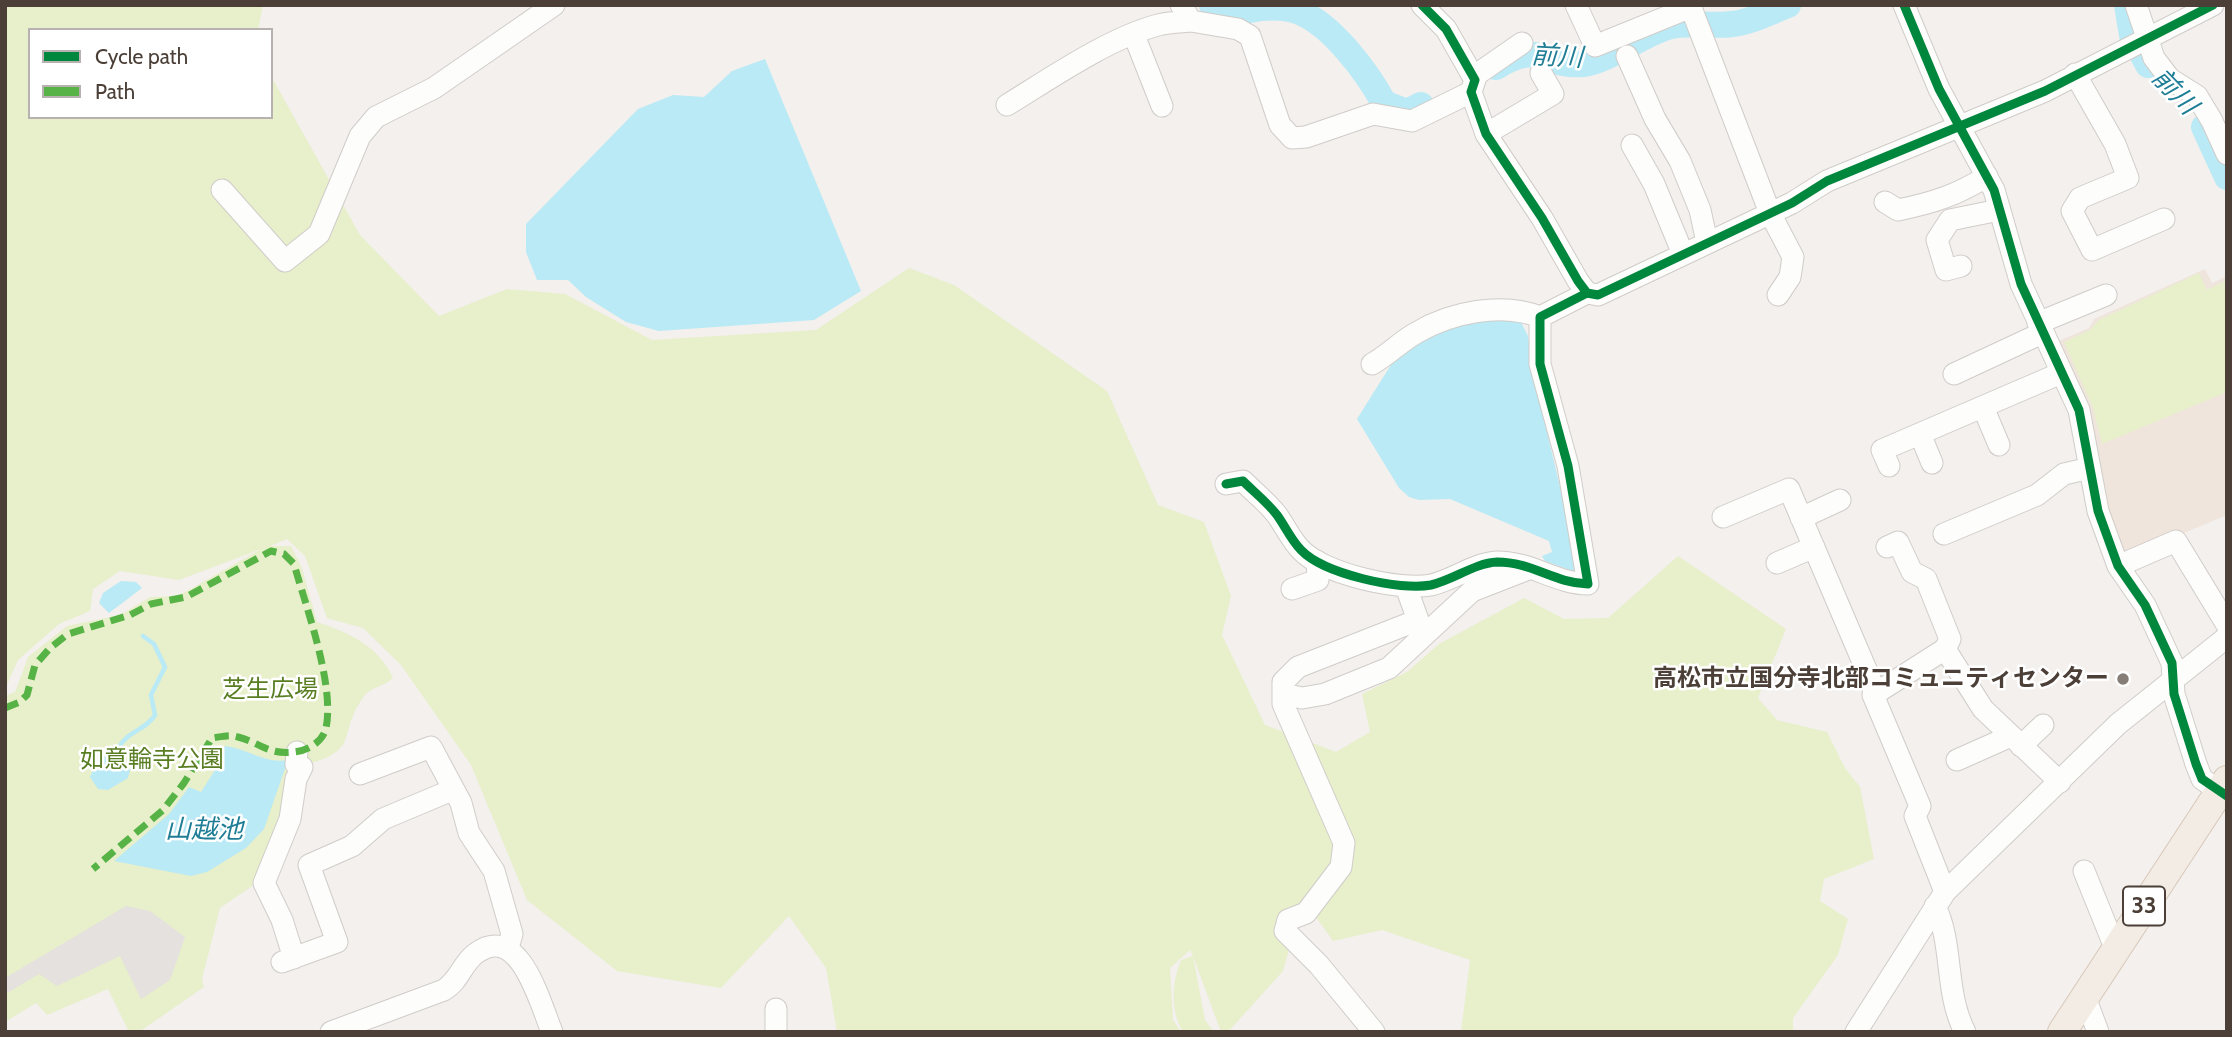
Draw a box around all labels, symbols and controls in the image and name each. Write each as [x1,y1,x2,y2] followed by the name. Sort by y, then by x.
[28,28,273,119] legend
[1530,40,1584,74] water label: 前川
[95,44,188,69] text: Cycle path
[2145,62,2203,122] water label: 前川
[95,79,135,104] text: Path
[1653,665,2109,693] place label: 高松市立国分寺北部コミュニティセンター
[2115,671,2131,687] marker: 高松市立国分寺北部コミュニティセンター
[222,676,318,704] park label: 芝生広場
[80,746,224,774] park label: 如意輪寺公園
[165,814,243,846] water label: 山越池
[2123,886,2165,925] road number: 33

